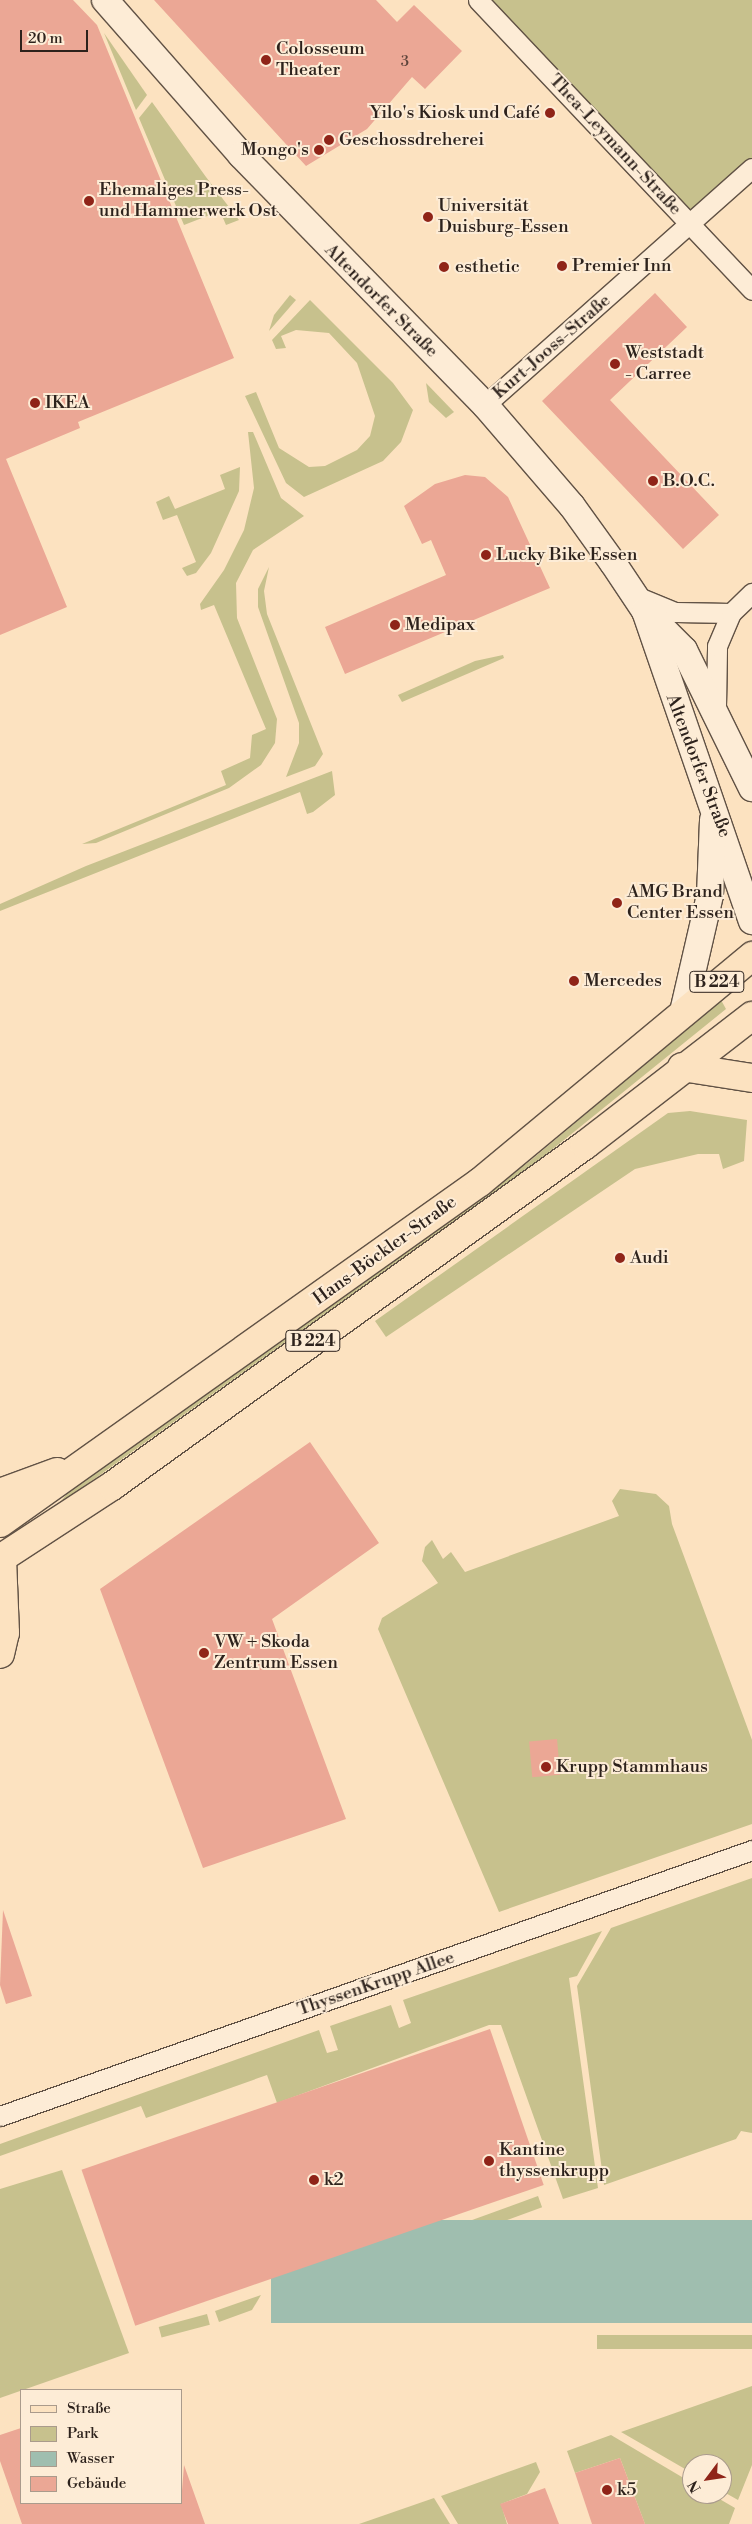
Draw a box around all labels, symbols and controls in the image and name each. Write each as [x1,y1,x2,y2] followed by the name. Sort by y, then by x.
[22,20,90,52] scale bar
[28,29,63,48] text: 20 m
[276,39,365,82] place label: Colosseum Theater
[401,53,409,71] house number: 3
[260,54,272,66] marker: Colosseum Theater
[544,70,686,220] street label: Thea-Leymann-Straße
[370,102,540,124] place label: Yilo's Kiosk und Café
[544,107,556,119] marker: Yilo's Kiosk und Café
[339,129,484,151] place label: Geschossdreherei
[323,134,335,146] marker: Geschossdreherei
[241,139,309,161] place label: Mongo's
[313,144,325,156] marker: Mongo's
[99,180,277,222] place label: Ehemaliges Press- und Hammerwerk Ost
[83,195,95,207] marker: Ehemaliges Press- und Hammerwerk Ost
[438,196,569,238] place label: Universität Duisburg-Essen
[422,211,434,223] marker: Universität Duisburg-Essen
[320,240,442,362] street label: Altendorfer Straße
[572,255,672,277] place label: Premier Inn
[455,256,520,278] place label: esthetic
[437,260,451,274] marker: esthetic
[556,260,568,272] marker: Premier Inn
[489,290,615,404] street label: Kurt-Jooss-Straße
[625,343,704,386] place label: Weststadt - Carree
[609,358,621,370] marker: Weststadt - Carree
[45,392,90,414] place label: IKEA
[29,397,41,409] marker: IKEA
[663,470,715,492] place label: B.O.C.
[647,475,659,487] marker: B.O.C.
[496,544,638,566] place label: Lucky Bike Essen
[480,549,492,561] marker: Lucky Bike Essen
[405,614,475,636] place label: Medipax
[389,619,401,631] marker: Medipax
[661,691,735,841] street label: Altendorfer Straße
[627,882,734,924] place label: AMG Brand Center Essen
[611,897,623,909] marker: AMG Brand Center Essen
[688,969,746,996] road number: B 224
[584,970,662,992] place label: Mercedes
[568,975,580,987] marker: Mercedes
[309,1192,461,1310] street label: Hans-Böckler-Straße
[630,1247,669,1269] place label: Audi
[614,1252,626,1264] marker: Audi
[284,1328,342,1354] road number: B 224
[214,1632,338,1675] place label: VW + Skoda Zentrum Essen
[198,1647,210,1659] marker: VW + Skoda Zentrum Essen
[556,1756,708,1778] place label: Krupp Stammhaus
[540,1761,552,1773] marker: Krupp Stammhaus
[295,1947,457,2021] street label: ThyssenKrupp Allee
[499,2140,609,2182] place label: Kantine thyssenkrupp
[483,2155,495,2167] marker: Kantine thyssenkrupp
[324,2169,344,2191] place label: k2
[308,2174,320,2186] marker: k2
[20,2389,182,2504] legend
[67,2399,111,2418] text: Straße
[67,2424,98,2443] text: Park
[67,2449,114,2468] text: Wasser
[682,2454,732,2504] north arrow
[67,2474,126,2493] text: Gebäude
[684,2477,706,2496] text: N
[617,2479,636,2501] place label: k5
[601,2484,613,2496] marker: k5

